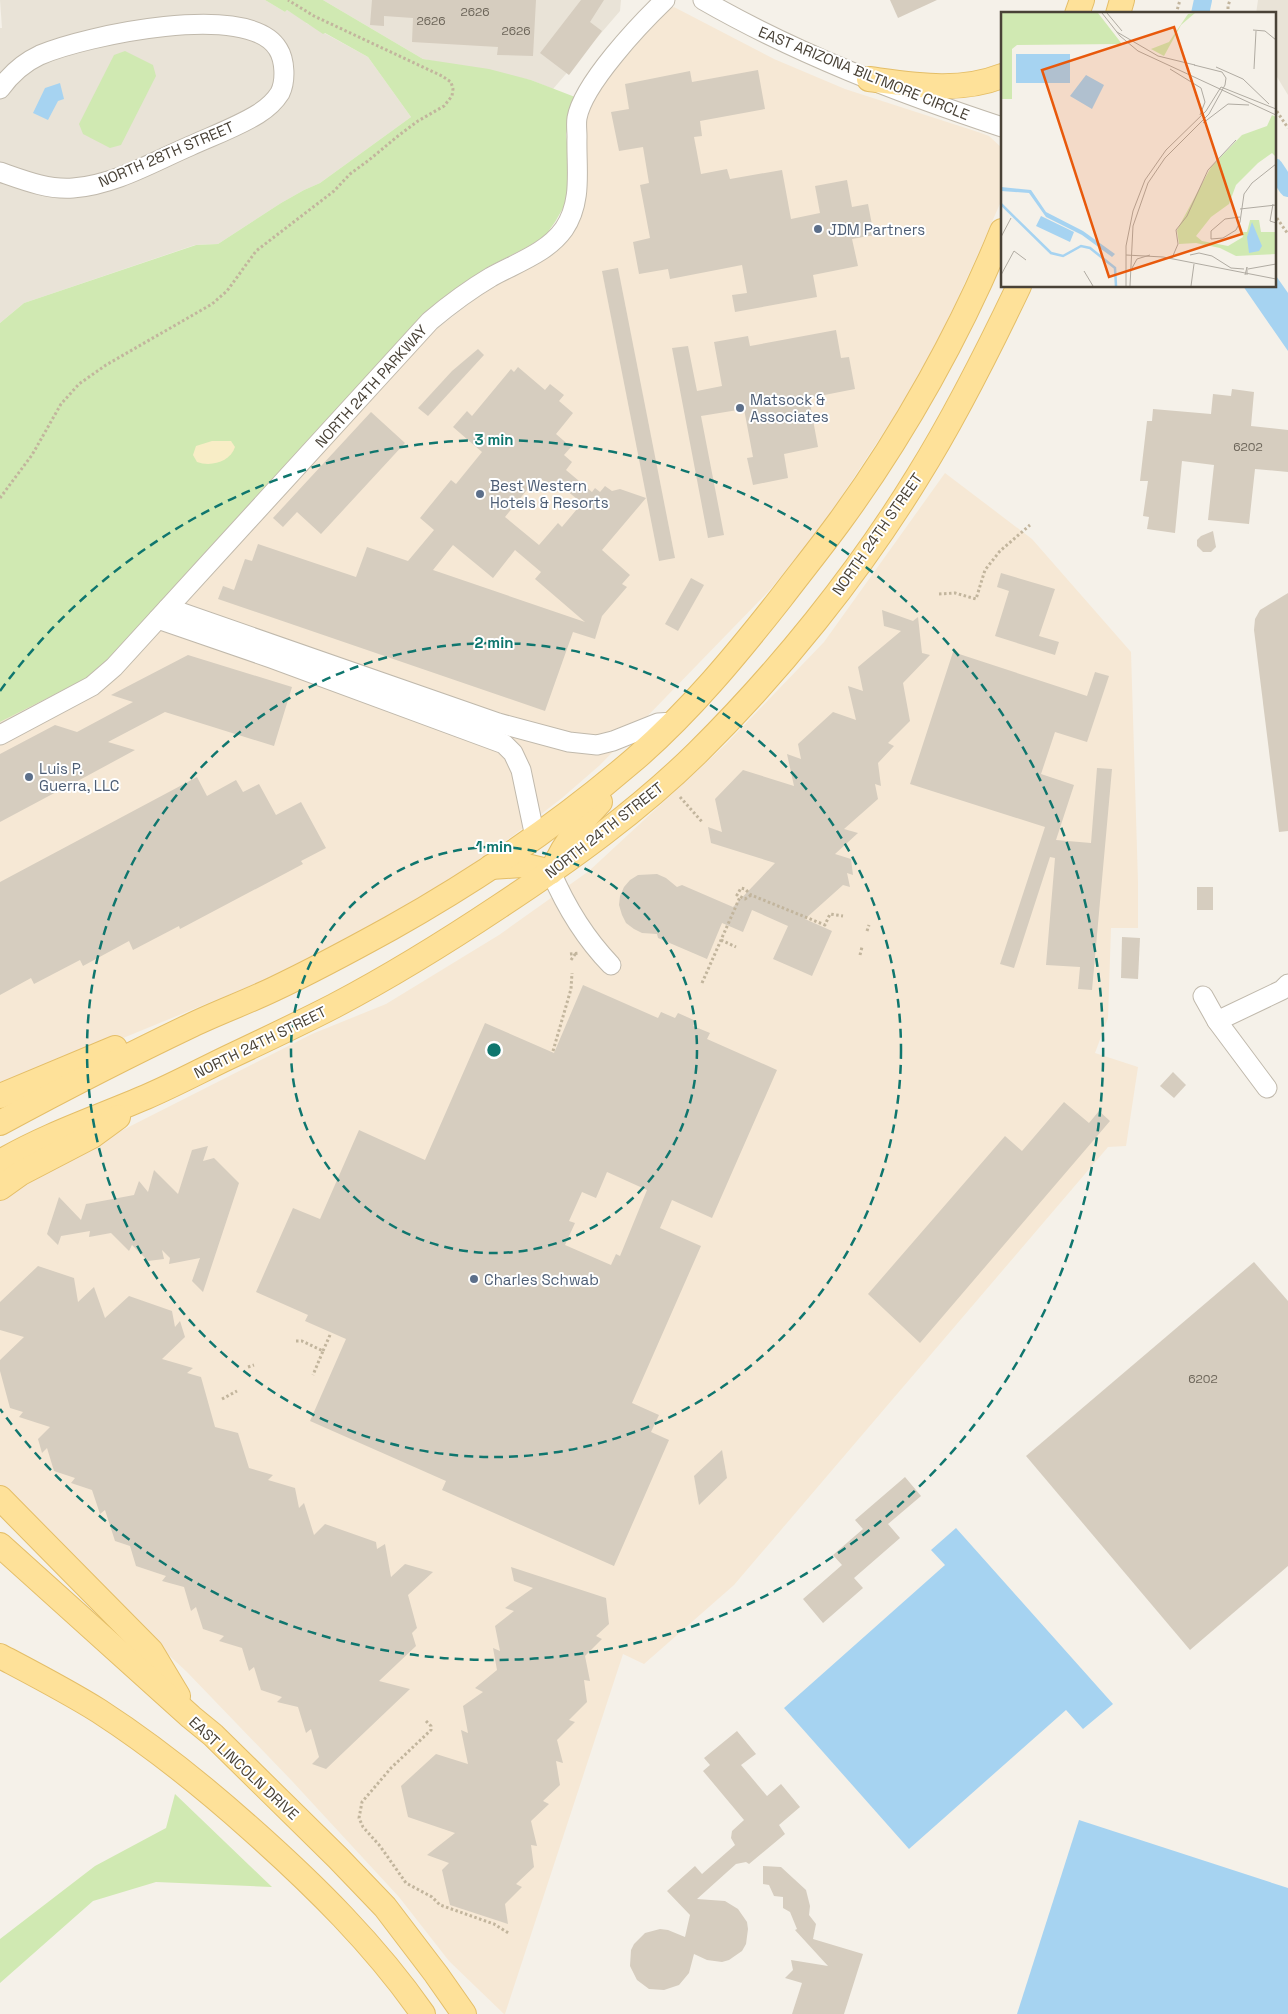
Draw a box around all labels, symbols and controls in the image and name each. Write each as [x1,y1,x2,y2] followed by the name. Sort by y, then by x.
[460,4,490,20] house number: 2626
[1001,12,1276,288] inset map
[416,13,446,29] house number: 2626
[756,22,972,124] street label: EAST ARIZONA BILTMORE CIRCLE
[501,23,531,39] house number: 2626
[95,117,237,191] street label: NORTH 28TH STREET
[828,220,925,239] place label: JDM Partners
[812,223,824,235] marker: JDM Partners
[311,321,431,451] street label: NORTH 24TH PARKWAY
[750,390,829,426] place label: Matsock & Associates
[734,402,746,414] marker: Matsock & Associates
[475,430,513,449] text: 3 min
[1233,439,1263,455] house number: 6202
[828,469,926,599] street label: NORTH 24TH STREET
[490,476,609,512] place label: Best Western Hotels & Resorts
[474,488,486,500] marker: Best Western Hotels & Resorts
[475,633,513,652] text: 2 min
[39,759,119,795] place label: Luis P. Guerra, LLC
[23,771,35,783] marker: Luis P. Guerra, LLC
[541,778,667,882] street label: NORTH 24TH STREET
[476,837,512,856] text: 1 min
[191,1002,330,1082] street label: NORTH 24TH STREET
[485,1041,503,1059] centre of rings
[484,1270,599,1289] place label: Charles Schwab
[468,1273,480,1285] marker: Charles Schwab
[1188,1371,1218,1387] house number: 6202
[185,1712,303,1824] street label: EAST LINCOLN DRIVE

